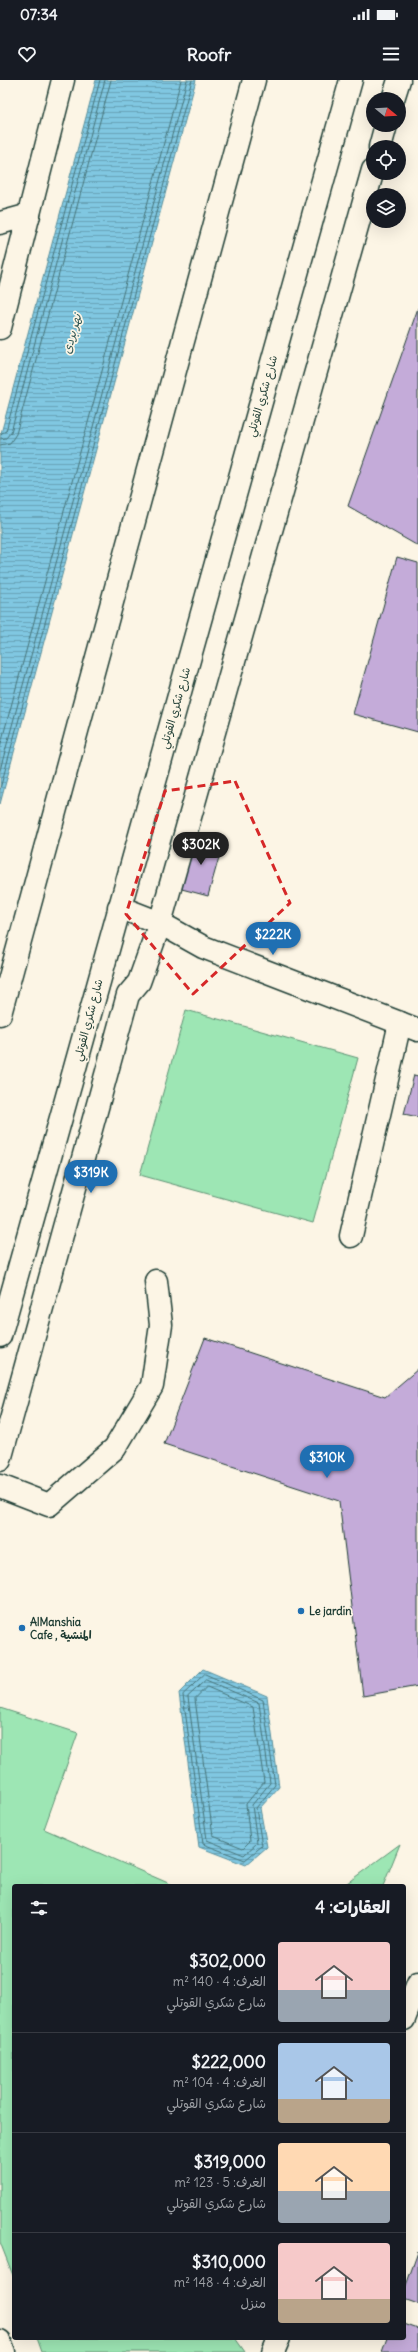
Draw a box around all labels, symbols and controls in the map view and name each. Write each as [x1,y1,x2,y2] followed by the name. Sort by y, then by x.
[20,5,58,24] text: 07:34
[16,43,38,65] icon: heart
[187,43,231,66] text: Roofr
[380,43,402,65] icon: menu
[366,92,406,132] north arrow
[366,92,406,228] map controls
[366,140,406,180] button: locate
[366,188,406,228] button: layers
[59,310,86,356] water label: نهر بردى
[244,354,284,440] street label: شارع شكري القوتلي
[157,666,197,752] street label: شارع شكري القوتلي
[173,832,229,866] pin: $302K
[182,836,220,853] text: $302K
[245,922,301,956] pin: $222K
[255,926,291,943] text: $222K
[70,978,110,1064] street label: شارع شكري القوتلي
[63,1160,119,1194] pin: $319K
[73,1164,109,1181] text: $319K
[299,1445,355,1479] pin: $310K
[309,1449,345,1466] text: $310K
[309,1604,352,1618] place label: Le jardin
[296,1606,306,1616] marker: Le jardin
[30,1615,92,1642] place label: AlManshia Cafe , المنشية
[17,1623,27,1633] marker: AlManshia Cafe , المنشية
[315,1896,390,1918] text: العقارات: 4
[28,1897,50,1919] icon: filters
[189,1950,266,1972] text: $302,000
[310,1958,358,2006] icon: home
[173,1973,266,1990] text: الغرف: 4 · 140 m²
[166,1994,266,2011] text: شارع شكري القوتلي
[192,2051,266,2073] text: $222,000
[310,2059,358,2107] icon: home
[173,2074,266,2091] text: الغرف: 4 · 104 m²
[166,2095,266,2112] text: شارع شكري القوتلي
[194,2151,266,2173] text: $319,000
[310,2159,358,2207] icon: home
[174,2174,266,2191] text: الغرف: 5 · 123 m²
[166,2195,266,2212] text: شارع شكري القوتلي
[192,2251,266,2273] text: $310,000
[310,2259,358,2307] icon: home
[174,2274,266,2291] text: الغرف: 4 · 148 m²
[240,2295,266,2312] text: منزل

